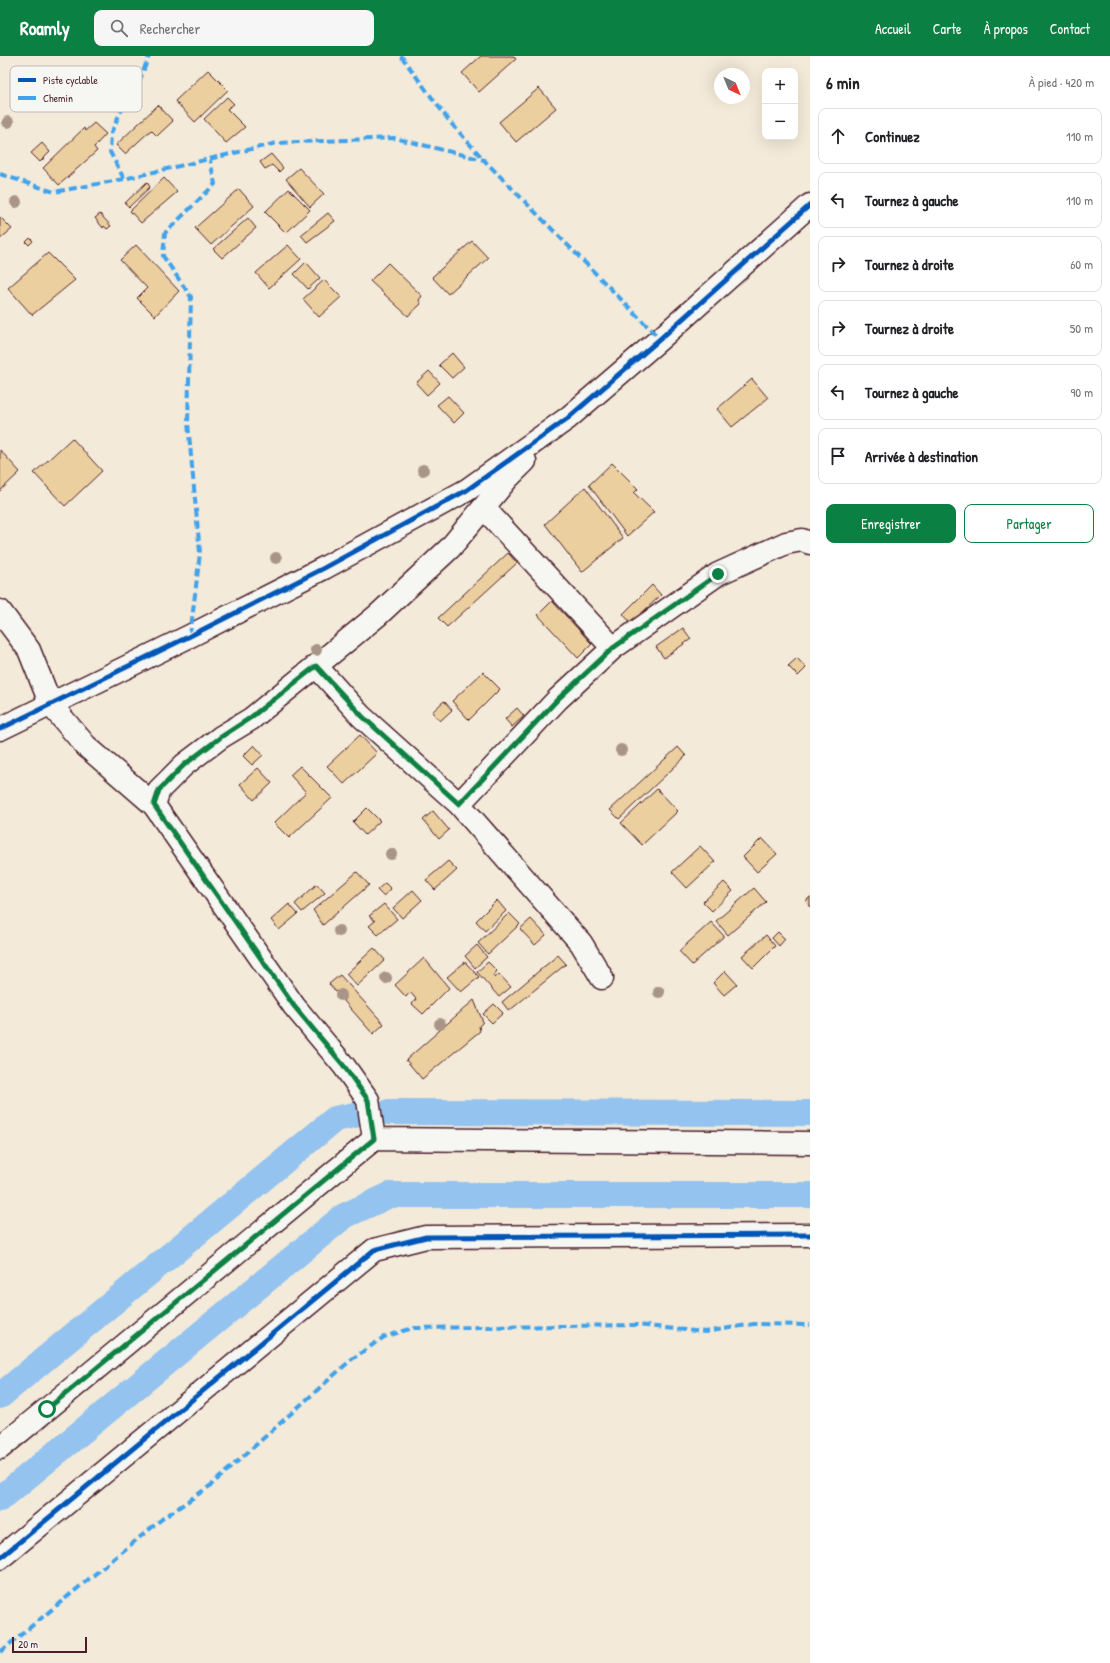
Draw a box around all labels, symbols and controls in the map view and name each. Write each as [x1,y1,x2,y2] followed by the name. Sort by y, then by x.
[94,10,374,46] search box
[20,15,70,41] text: Roamly
[108,17,130,39] icon: search
[140,18,200,39] text: Rechercher
[875,19,911,38] text: Accueil
[933,19,962,38] text: Carte
[984,19,1028,38] text: À propos
[1050,19,1090,38] text: Contact
[10,66,142,112] legend
[714,68,750,104] north arrow
[762,68,798,140] map controls
[762,68,798,104] button: +
[826,71,860,94] text: 6 min
[43,73,99,87] text: Piste cyclable
[1029,73,1094,91] text: À pied · 420 m
[43,91,73,105] text: Chemin
[762,104,798,140] button: −
[827,125,849,147] icon: ahead
[865,126,920,147] text: Continuez
[1066,127,1093,145] text: 110 m
[827,189,849,211] icon: left
[865,190,958,211] text: Tournez à gauche
[1066,191,1093,209] text: 110 m
[827,253,849,275] icon: right
[865,254,954,275] text: Tournez à droite
[1070,255,1093,273] text: 60 m
[827,317,849,339] icon: right
[865,318,954,339] text: Tournez à droite
[1070,319,1093,337] text: 50 m
[827,381,849,403] icon: left
[865,382,958,403] text: Tournez à gauche
[1071,383,1093,401] text: 90 m
[827,445,849,467] icon: arrive
[865,446,978,467] text: Arrivée à destination
[826,504,956,543] button: Enregistrer
[964,504,1094,543] button: Partager
[709,565,727,583] route end
[38,1400,56,1418] route start
[12,1635,87,1654] scale bar
[18,1637,38,1651] text: 20 m

